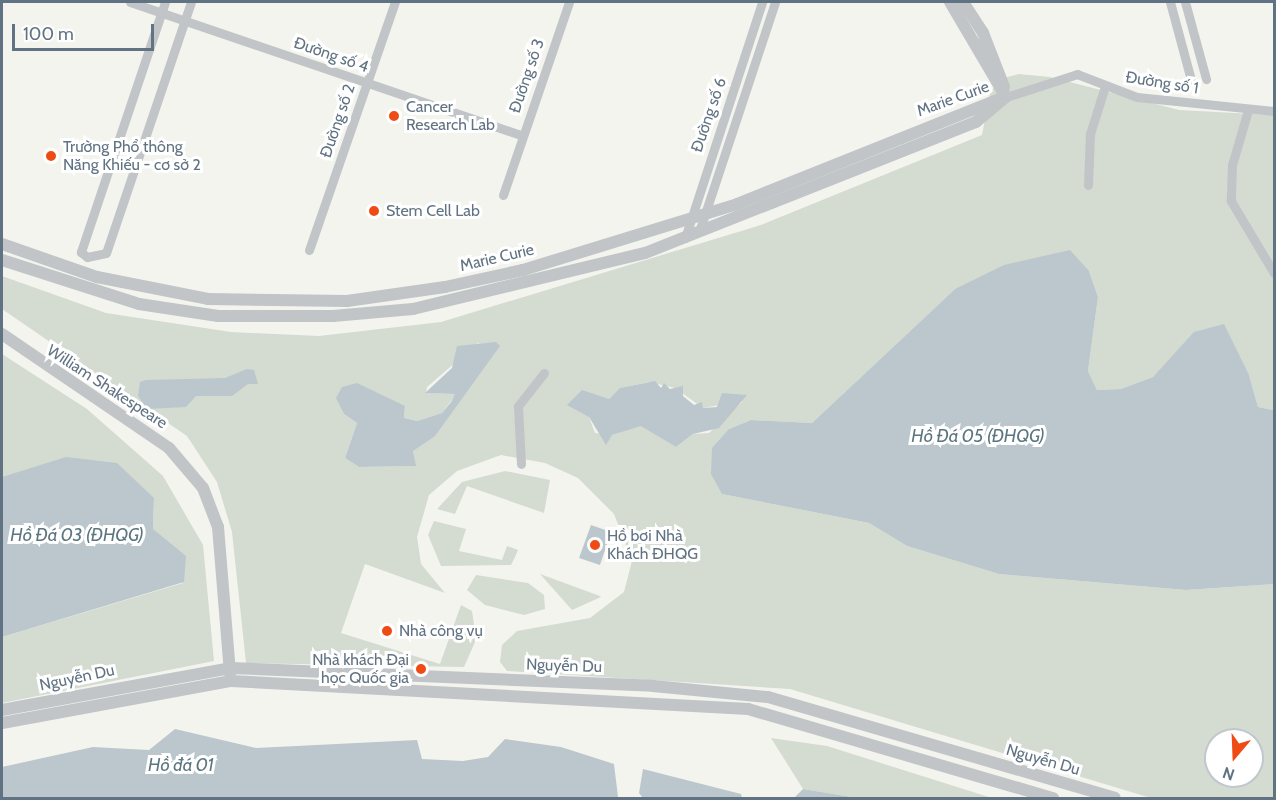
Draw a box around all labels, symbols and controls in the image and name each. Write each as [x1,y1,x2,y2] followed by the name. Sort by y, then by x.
[15,12,158,50] scale bar
[23,23,74,45] text: 100 m
[291,33,371,77] street label: Đường số 4
[505,36,549,116] street label: Đường số 3
[1124,68,1200,98] street label: Đường số 1
[687,75,731,155] street label: Đường số 6
[914,77,992,121] street label: Marie Curie
[316,82,360,160] street label: Đường số 2
[406,97,495,135] place label: Cancer Research Lab
[387,109,401,123] marker: Cancer Research Lab
[63,137,201,175] place label: Trường Phổ thông Năng Khiếu - cơ sở 2
[44,149,58,163] marker: Trường Phổ thông Năng Khiếu - cơ sở 2
[386,201,480,221] place label: Stem Cell Lab
[367,204,381,218] marker: Stem Cell Lab
[458,240,536,276] street label: Marie Curie
[43,341,171,433] street label: William Shakespeare
[911,425,1045,447] water label: Hồ Đá 05 (ĐHQG)
[10,524,144,546] water label: Hồ Đá 03 (ĐHQG)
[607,526,698,564] place label: Hồ bơi Nhà Khách ĐHQG
[588,538,602,552] marker: Hồ bơi Nhà Khách ĐHQG
[399,621,483,641] place label: Nhà công vụ
[380,624,394,638] marker: Nhà công vụ
[312,650,409,688] place label: Nhà khách Đại học Quốc gia
[526,655,602,677] street label: Nguyễn Du
[38,661,116,695] street label: Nguyễn Du
[414,662,428,676] marker: Nhà khách Đại học Quốc gia
[1204,728,1264,788] north arrow
[1004,740,1082,780] street label: Nguyễn Du
[148,754,214,776] water label: Hồ đá 01
[1220,763,1237,784] text: N

